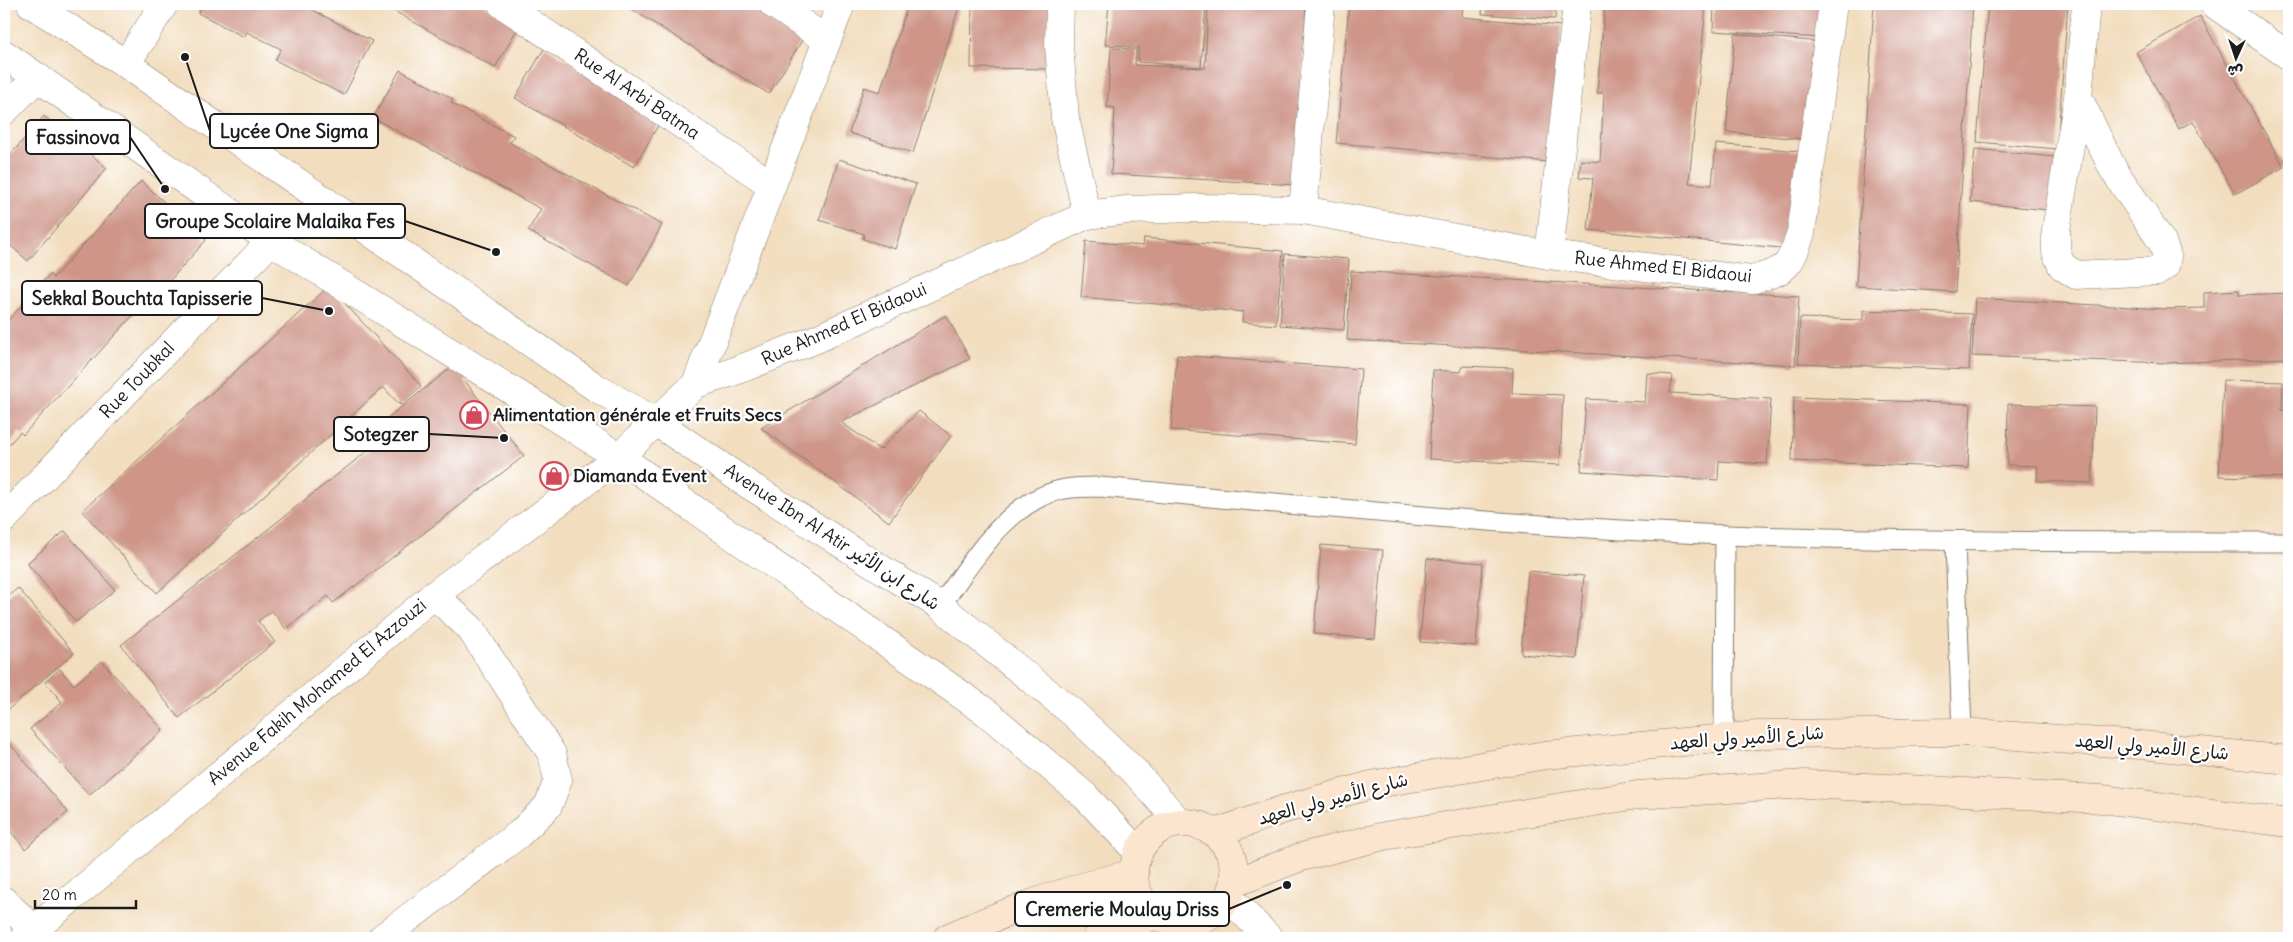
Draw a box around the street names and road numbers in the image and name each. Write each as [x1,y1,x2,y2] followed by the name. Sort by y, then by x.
[570,43,705,144] street label: Rue Al Arbi Batma
[1573,246,1753,287] street label: Rue Ahmed El Bidaoui
[758,277,930,370] street label: Rue Ahmed El Bidaoui
[94,336,179,423] street label: Rue Toubkal
[720,458,944,616] street label: Avenue Ibn Al Atir شارع ابن الأثير
[203,593,431,790] street label: Avenue Fakih Mohamed El Azzouzi
[1669,721,1825,759] street label: شارع الأمير ولي العهد
[2074,728,2230,770] street label: شارع الأمير ولي العهد
[1255,767,1412,834] street label: شارع الأمير ولي العهد

